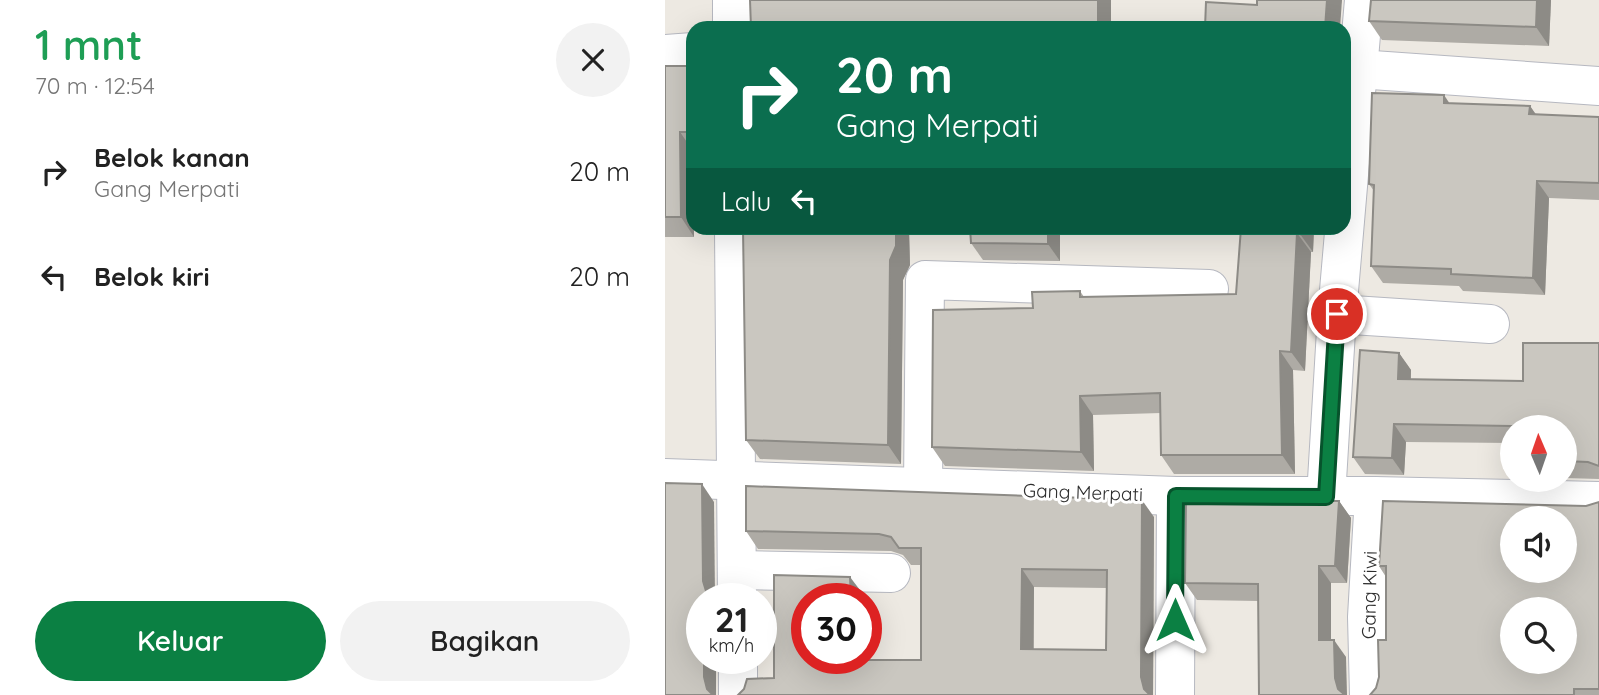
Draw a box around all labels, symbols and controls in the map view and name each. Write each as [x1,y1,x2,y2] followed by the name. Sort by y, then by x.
[35,18,142,71] text: 1 mnt
[556,23,630,97] button: close
[836,44,953,105] text: 20 m
[721,49,812,140] icon: right
[35,71,155,100] text: 70 m · 12:54
[836,105,1039,145] text: Gang Merpati
[94,141,250,174] text: Belok kanan
[35,153,73,191] icon: right
[569,155,630,188] text: 20 m
[94,174,240,203] text: Gang Merpati
[785,182,823,220] icon: left
[721,185,771,218] text: Lalu
[35,258,73,296] icon: left
[94,260,210,293] text: Belok kiri
[569,260,630,293] text: 20 m
[1307,284,1367,344] pin
[1318,295,1356,333] icon: arrive
[1500,415,1577,492] north arrow
[1500,415,1577,674] map controls
[1022,478,1144,506] street label: Gang Merpati
[1500,506,1577,583] button: sound
[1356,551,1382,639] street label: Gang Kiwi
[791,583,882,674] speed limit sign: 30
[1138,583,1212,657] position arrow
[715,597,748,641] text: 21
[1500,597,1577,674] button: search
[35,601,326,681] button: Keluar
[340,601,630,681] button: Bagikan
[709,634,754,657] text: km/h

